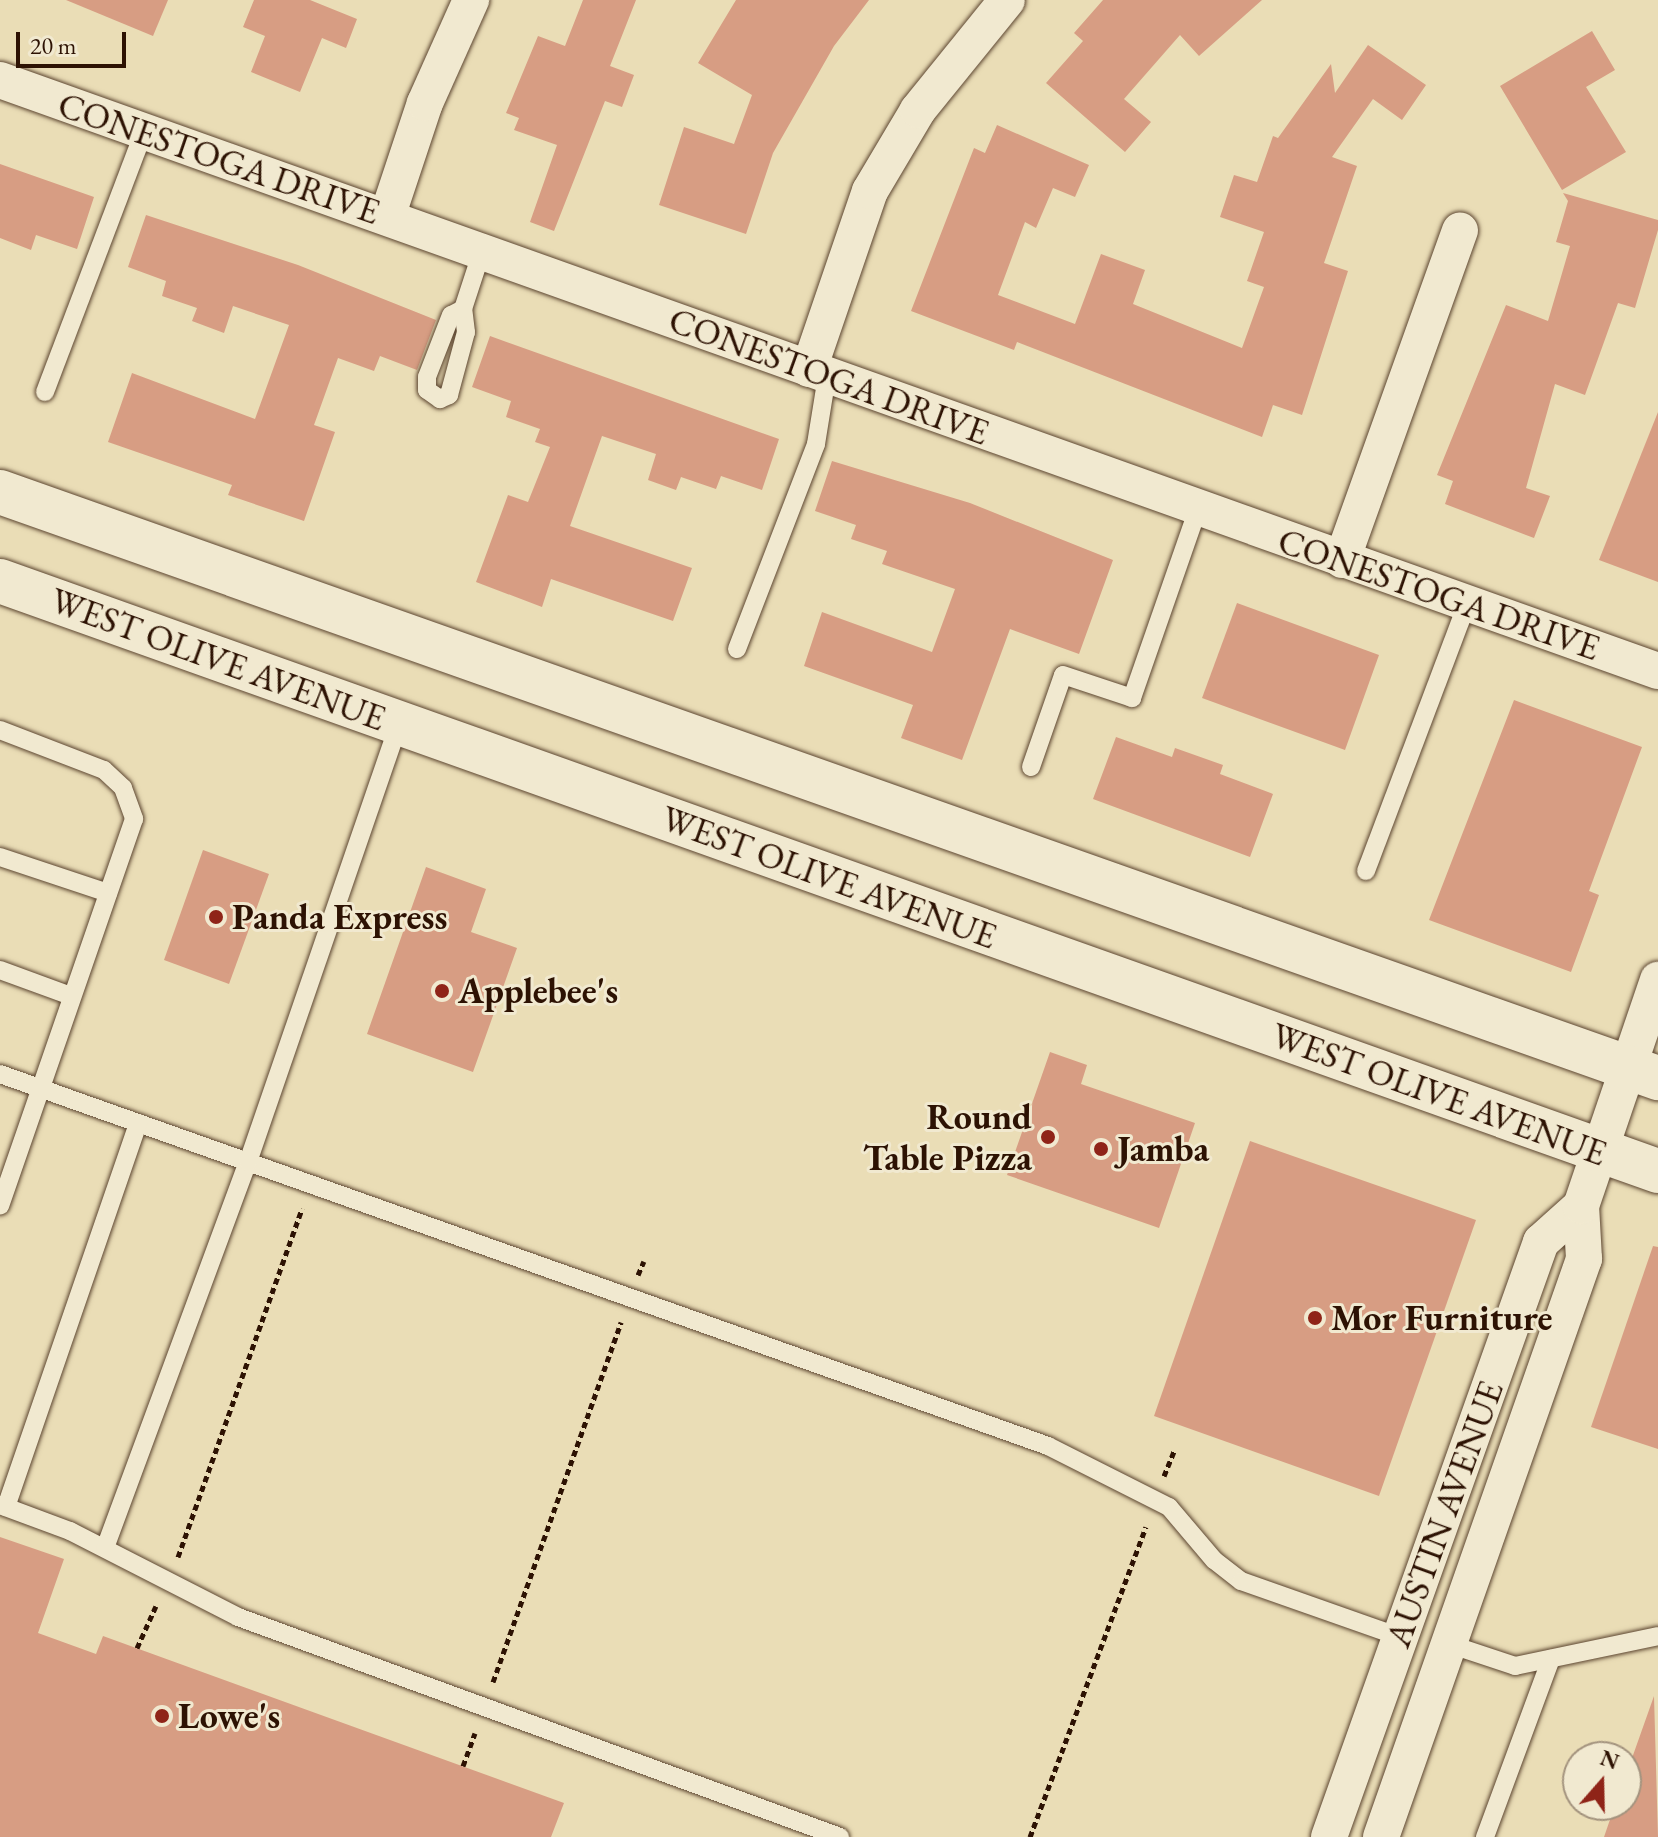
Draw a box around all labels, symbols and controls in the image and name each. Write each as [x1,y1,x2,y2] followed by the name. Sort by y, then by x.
[20,16,130,66] scale bar
[30,30,77,61] text: 20 m
[52,83,386,233] street label: CONESTOGA DRIVE
[663,298,995,454] street label: CONESTOGA DRIVE
[1272,519,1606,669] street label: CONESTOGA DRIVE
[45,578,391,740] street label: WEST OLIVE AVENUE
[656,796,1002,958] street label: WEST OLIVE AVENUE
[232,895,447,939] place label: Panda Express
[207,908,225,926] marker: Panda Express
[458,969,618,1013] place label: Applebee's
[433,982,451,1000] marker: Applebee's
[1266,1013,1612,1175] street label: WEST OLIVE AVENUE
[863,1094,1032,1179] place label: Round Table Pizza
[1117,1127,1209,1171] place label: Jamba
[1039,1128,1057,1146] marker: Round Table Pizza
[1092,1140,1110,1158] marker: Jamba
[1331,1296,1552,1340] place label: Mor Furniture
[1306,1309,1324,1327] marker: Mor Furniture
[1376,1375,1512,1653] street label: AUSTIN AVENUE
[178,1694,280,1738] place label: Lowe's
[153,1707,171,1725] marker: Lowe's
[1562,1741,1642,1821] north arrow
[1596,1743,1623,1777] text: N

